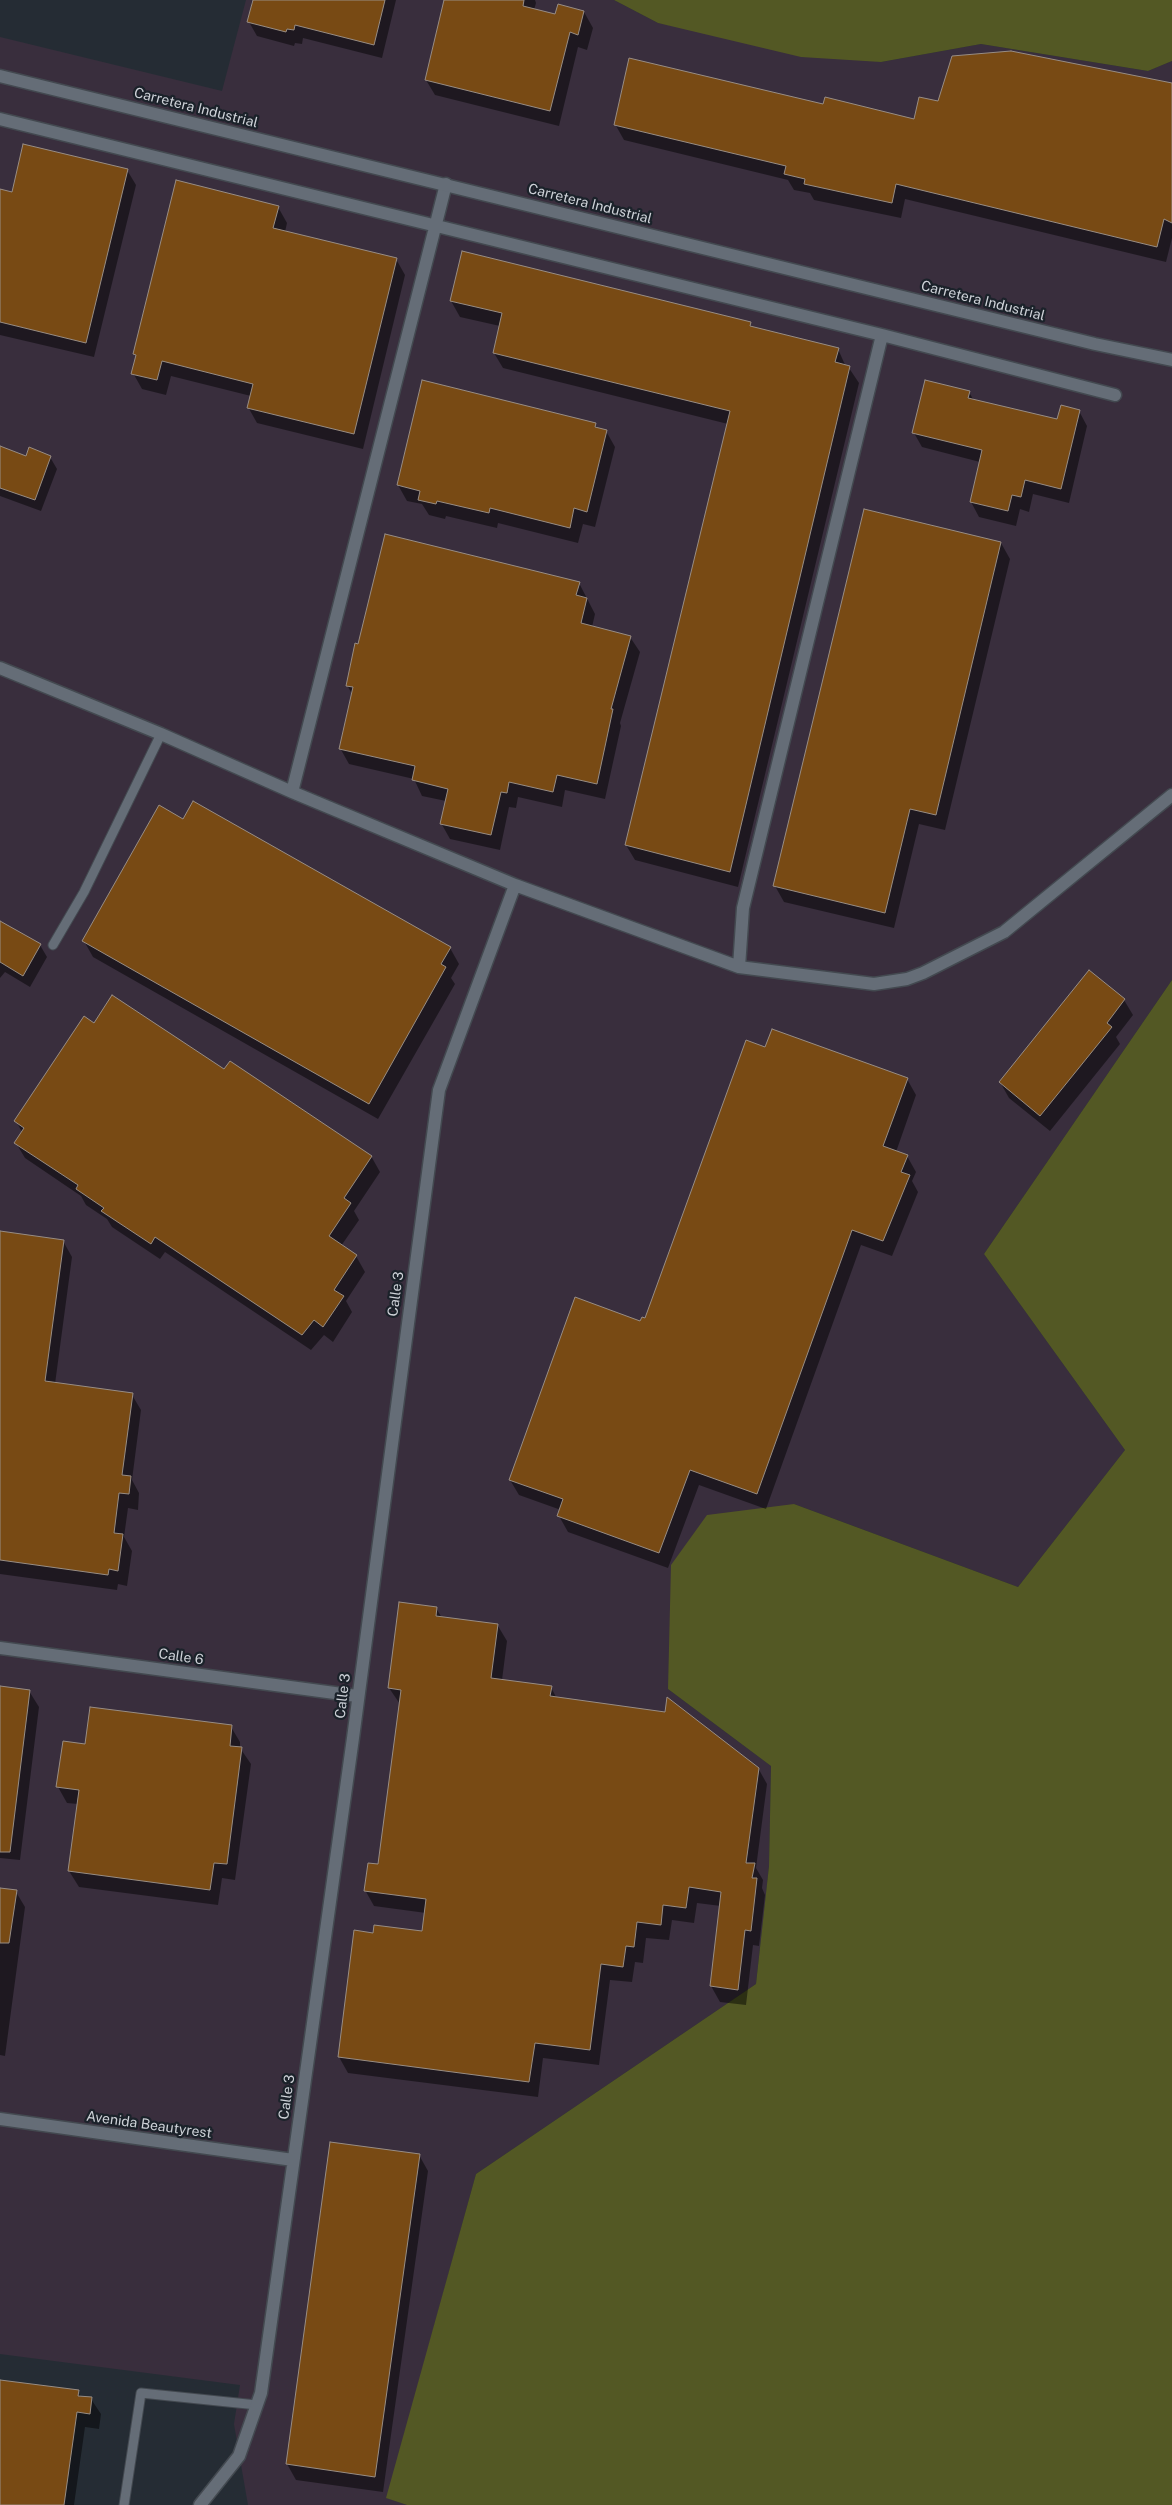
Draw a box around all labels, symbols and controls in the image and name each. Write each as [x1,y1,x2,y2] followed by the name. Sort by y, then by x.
[132,84,260,132] street label: Carretera Industrial
[526,180,654,228] street label: Carretera Industrial
[919,277,1047,325] street label: Carretera Industrial
[385,1270,407,1318] street label: Calle 3
[157,1646,205,1668] street label: Calle 6
[332,1672,354,1720] street label: Calle 3
[276,2073,298,2121] street label: Calle 3
[85,2108,213,2142] street label: Avenida Beautyrest

